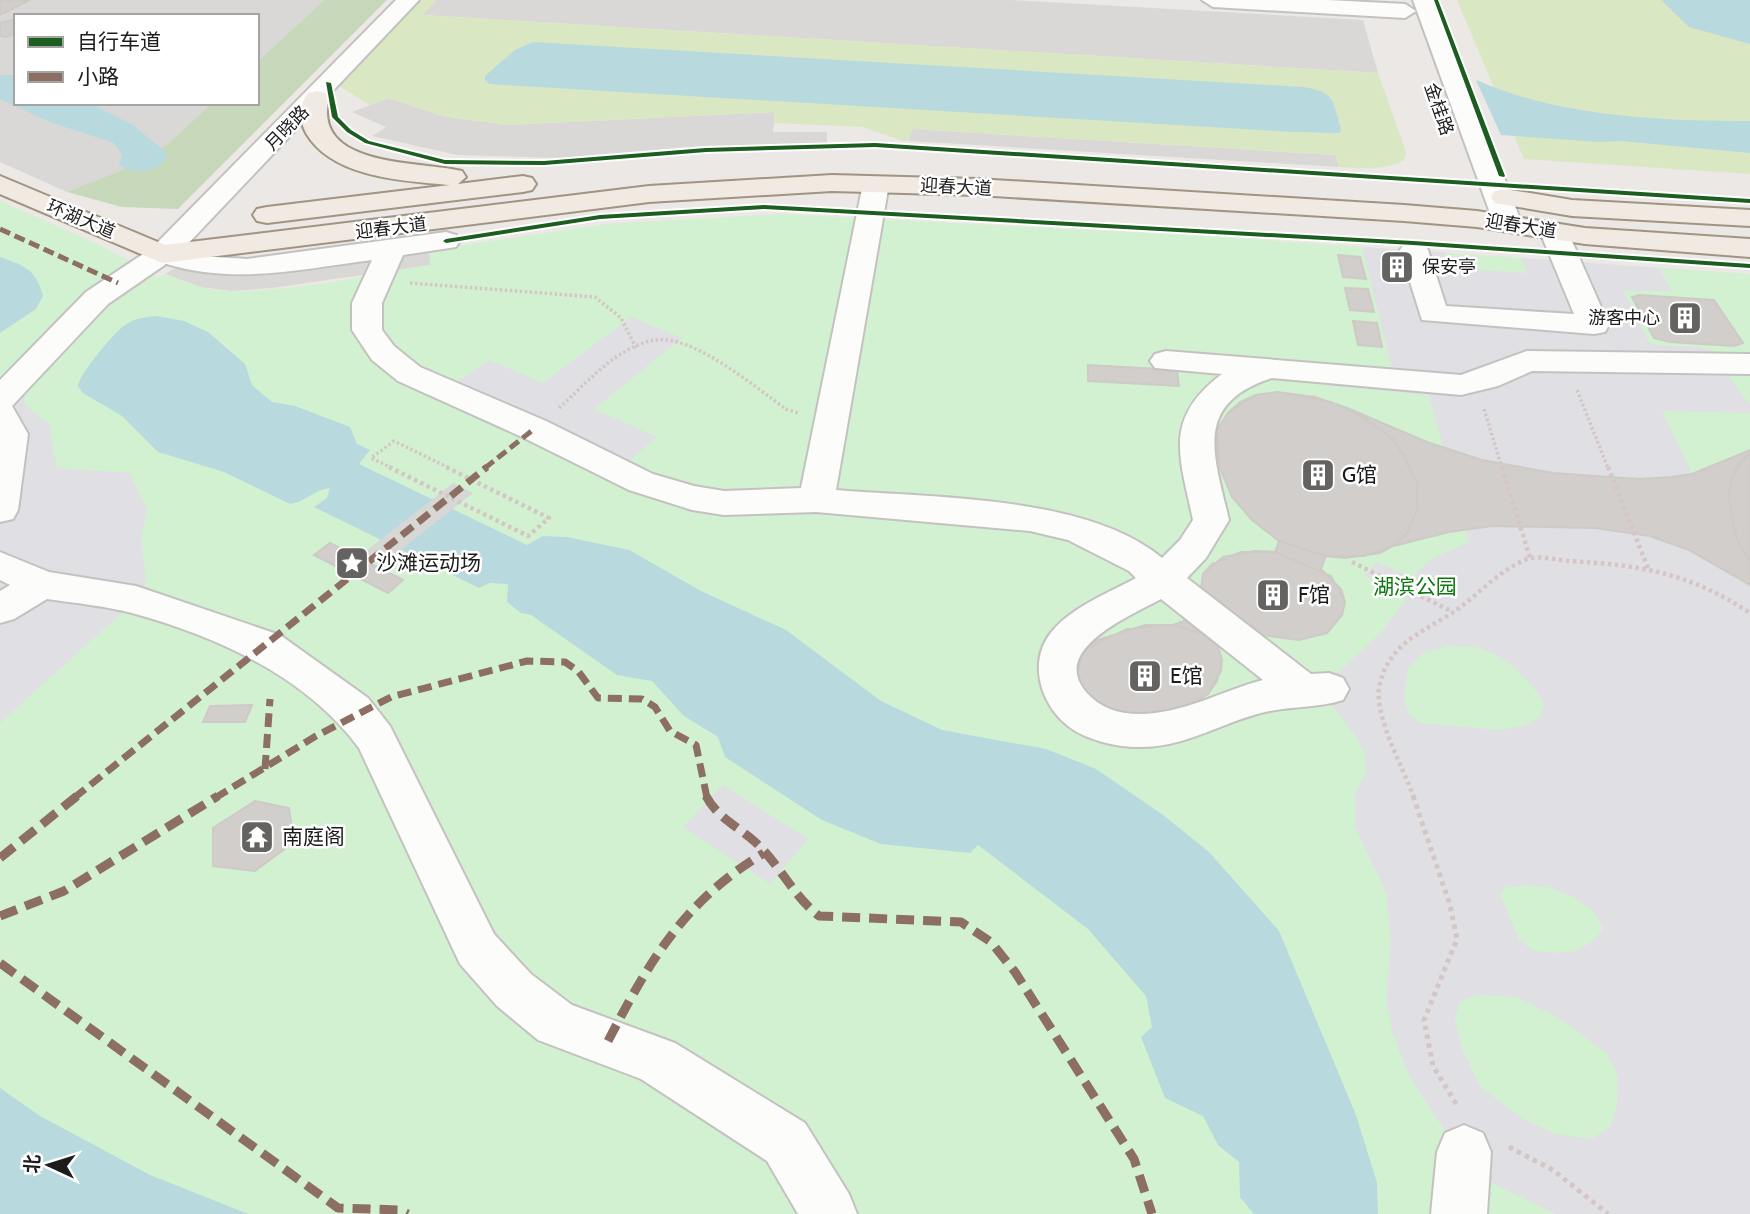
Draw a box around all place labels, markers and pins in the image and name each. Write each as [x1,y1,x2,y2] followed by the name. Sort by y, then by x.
[1378,248,1416,286] building icon: 保安亭
[1422,256,1476,278] place label: 保安亭
[1666,299,1704,337] building icon: 游客中心
[1588,307,1660,329] place label: 游客中心
[1299,456,1337,494] building icon: G馆
[1342,462,1377,487] place label: G馆
[333,544,371,582] place icon: 沙滩运动场
[376,550,481,575] place label: 沙滩运动场
[1254,576,1292,614] building icon: F馆
[1298,582,1330,607] place label: F馆
[1126,657,1164,695] building icon: E馆
[1170,663,1203,688] place label: E馆
[238,818,276,856] temple icon: 南庭阁
[282,824,345,849] place label: 南庭阁

